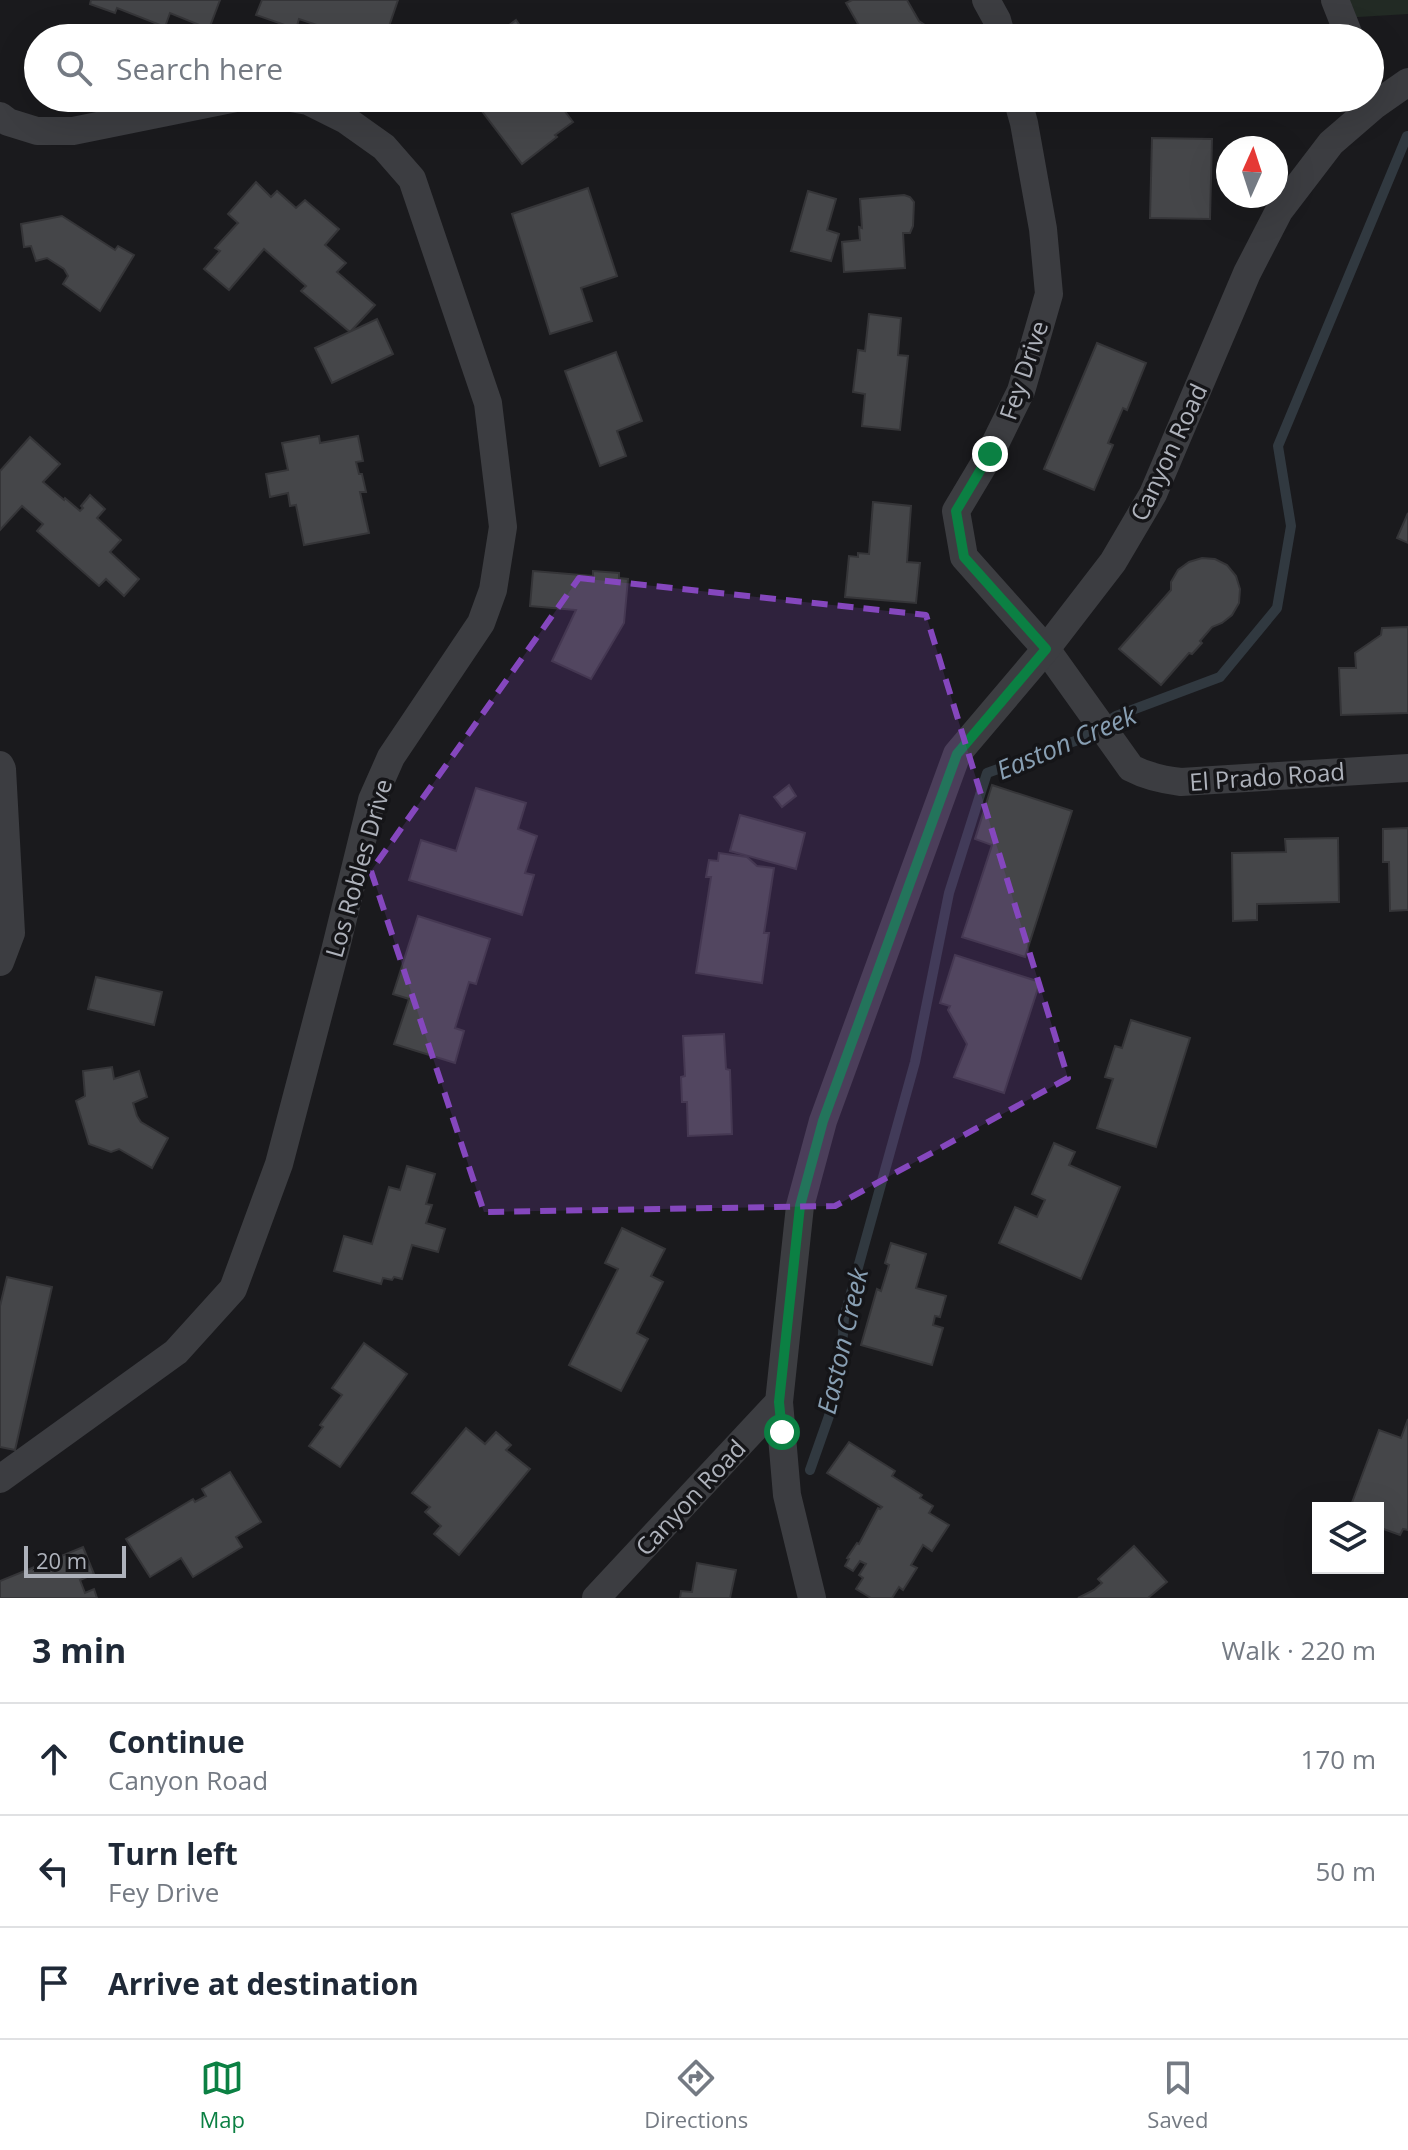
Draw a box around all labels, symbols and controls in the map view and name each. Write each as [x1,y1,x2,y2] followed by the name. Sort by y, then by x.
[24,24,1384,112] search box
[52,46,96,90] icon: search
[116,48,283,89] text: Search here
[1216,136,1288,208] north arrow
[991,316,1055,424] street label: Fey Drive
[1122,378,1214,526] street label: Canyon Road
[972,436,1008,472] route end
[991,696,1143,788] water label: Easton Creek
[1188,754,1346,798] street label: El Prado Road
[317,775,399,961] street label: Los Robles Drive
[808,1263,877,1417] water label: Easton Creek
[764,1414,800,1450] route start
[628,1432,752,1562] street label: Canyon Road
[1312,1502,1384,1574] map controls
[1312,1502,1384,1574] button: layers
[24,1542,126,1578] scale bar
[36,1545,87,1575] text: 20 m
[32,1627,126,1673] text: 3 min
[1222,1632,1376,1668] text: Walk · 220 m
[108,1721,245,1762] text: Continue
[32,1737,76,1781] icon: ahead
[1301,1741,1376,1777] text: 170 m
[108,1762,268,1798] text: Canyon Road
[108,1833,238,1874] text: Turn left
[32,1849,76,1893] icon: left
[1315,1853,1376,1889] text: 50 m
[108,1874,219,1910] text: Fey Drive
[32,1961,76,2005] icon: arrive
[108,1963,419,2004] text: Arrive at destination
[200,2056,245,2134] tab: Map
[644,2056,748,2134] tab: Directions
[1147,2056,1208,2134] tab: Saved

